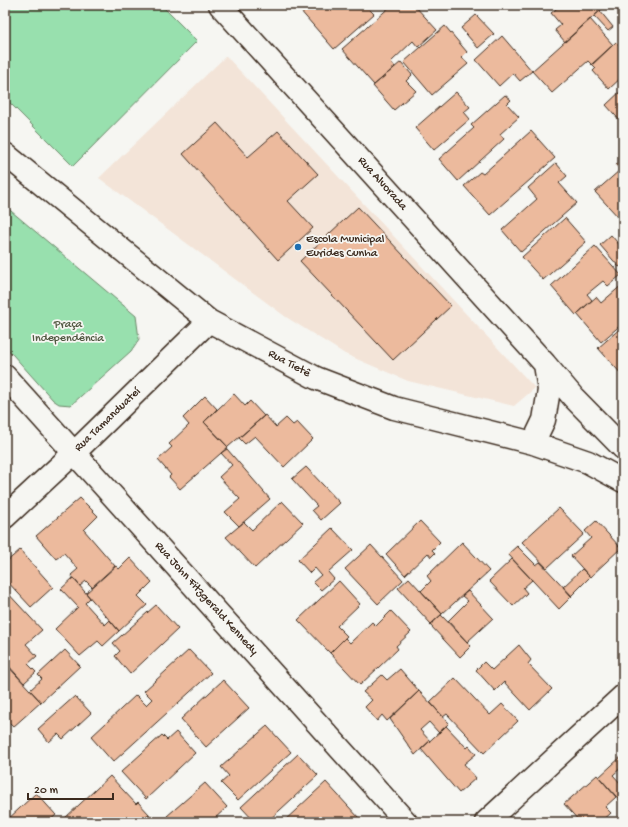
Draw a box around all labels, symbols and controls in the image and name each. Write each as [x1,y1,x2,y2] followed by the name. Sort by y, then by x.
[354,154,410,214] street label: Rua Alvorada
[306,233,385,261] place label: Escola Municipal Eurides Cunha
[293,242,303,252] marker: Escola Municipal Eurides Cunha
[32,318,104,346] park label: Praça Independência
[265,347,313,381] street label: Rua Tietê
[72,385,144,455] street label: Rua Tamanduateí
[151,539,261,659] street label: Rua John Fitzgerald Kennedy
[28,775,113,801] scale bar
[34,784,59,798] text: 20 m

